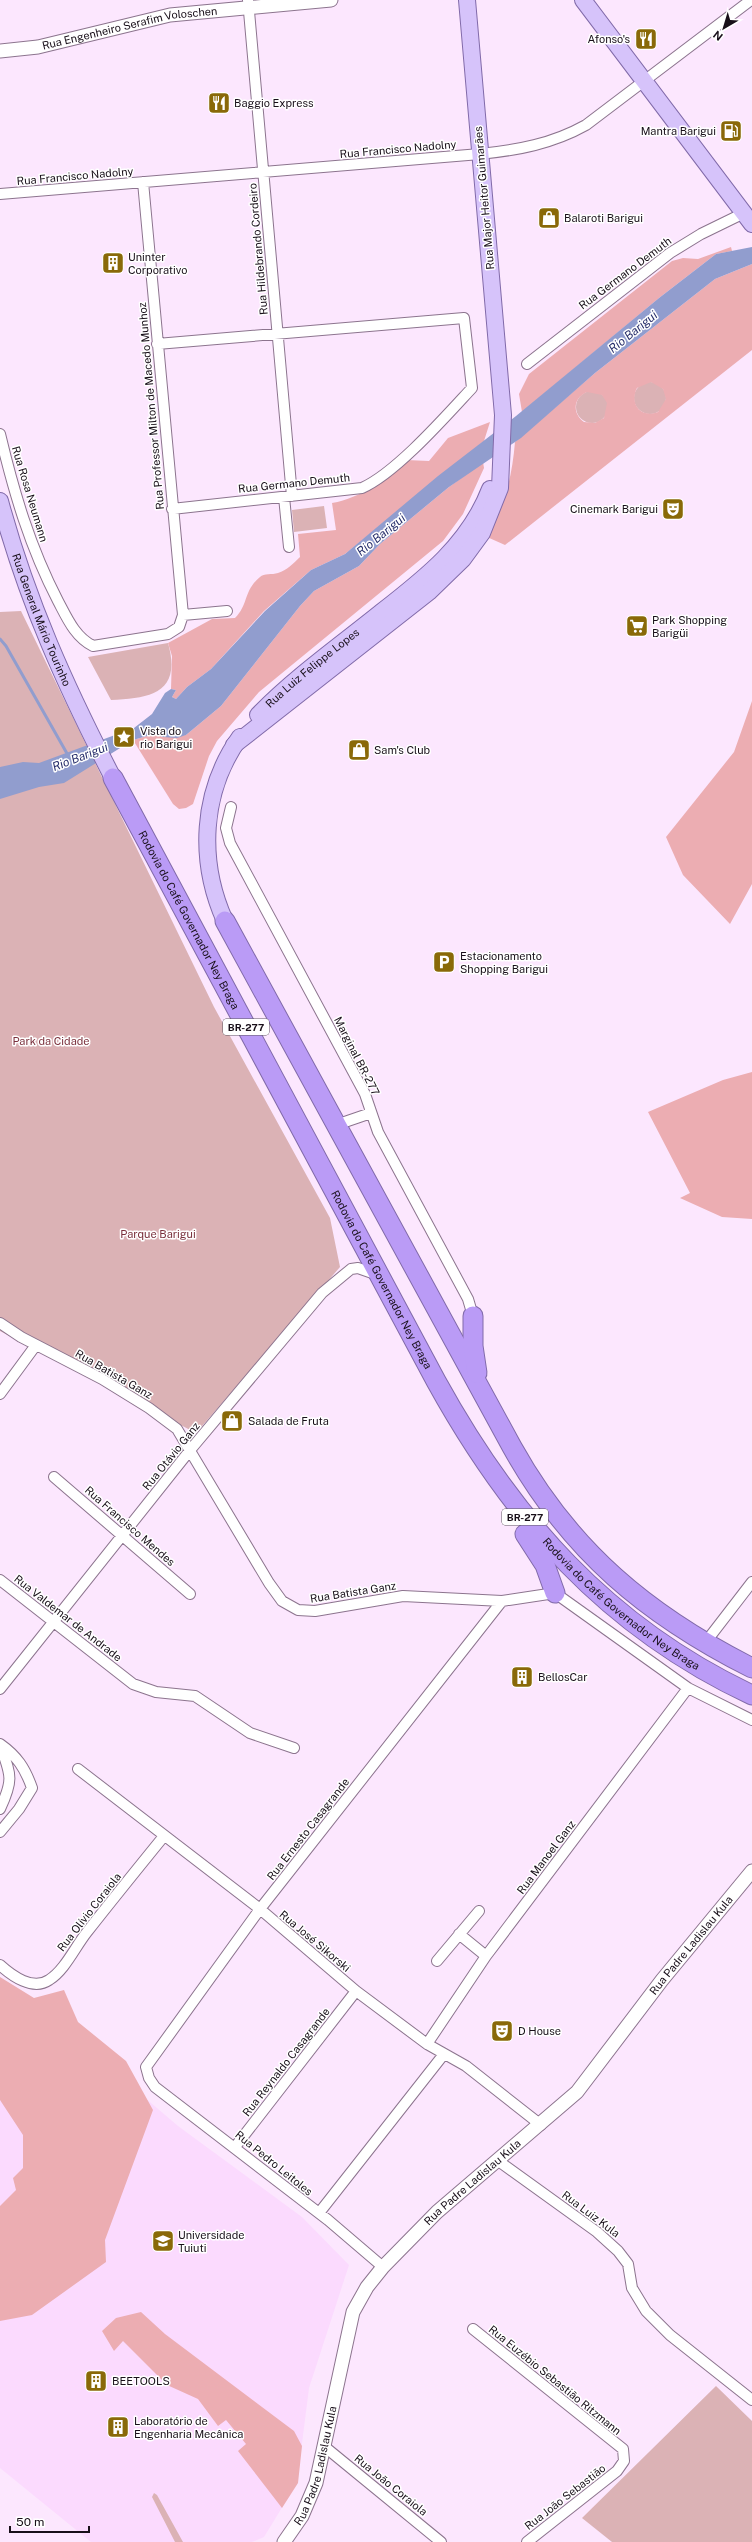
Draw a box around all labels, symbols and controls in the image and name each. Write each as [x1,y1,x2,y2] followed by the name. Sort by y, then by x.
[41,5,218,52] street label: Rua Engenheiro Serafim Voloschen
[704,8,744,48] north arrow
[633,26,659,52] restaurant icon: Afonso's
[711,29,725,43] text: N
[587,33,630,45] place label: Afonso's
[206,90,232,116] restaurant icon: Baggio Express
[234,97,314,109] place label: Baggio Express
[718,118,744,144] fuel station icon: Mantra Barigui
[472,125,496,270] street label: Rua Major Heitor Guimarães
[641,125,716,137] place label: Mantra Barigui
[339,138,457,160] street label: Rua Francisco Nadolny
[16,165,134,187] street label: Rua Francisco Nadolny
[246,183,270,315] street label: Rua Hildebrando Cordeiro
[536,205,562,231] shop icon: Balaroti Barigui
[564,212,643,224] place label: Balaroti Barigui
[577,234,673,312] street label: Rua Germano Demuth
[100,250,126,276] building icon: Uninter Corporativo
[128,251,187,276] place label: Uninter Corporativo
[136,302,166,510] street label: Rua Professor Milton de Macedo Munhoz
[606,308,660,356] water label: Rio Barigui
[10,445,50,543] street label: Rua Rosa Neumann
[238,471,350,495] street label: Rua Germano Demuth
[660,496,686,522] theatre icon: Cinemark Barigui
[570,503,658,515] place label: Cinemark Barigui
[354,511,408,559] water label: Rio Barigui
[10,552,73,688] street label: Rua General Mário Tourinho
[624,613,650,639] supermarket icon: Park Shopping Barigüi
[652,614,727,639] place label: Park Shopping Barigüi
[263,626,362,710] street label: Rua Luiz Felippe Lopes
[111,724,137,750] place icon: Vista do rio Barigui
[140,725,192,750] place label: Vista do rio Barigui
[346,737,372,763] shop icon: Sam's Club
[50,740,110,774] water label: Rio Barigui
[374,744,431,756] place label: Sam's Club
[136,829,242,1011] street label: Rodovia do Café Governador Ney Braga
[431,949,457,975] parking icon: Estacionamento Shopping Barigui
[460,950,548,975] place label: Estacionamento Shopping Barigui
[332,1015,382,1098] street label: Marginal BR-277
[223,1019,269,1035] road number: BR-277
[12,1035,90,1047] park label: Park da Cidade
[329,1188,434,1371] street label: Rodovia do Café Governador Ney Braga
[120,1228,196,1240] park label: Parque Barigui
[73,1347,155,1401] street label: Rua Batista Ganz
[219,1408,245,1434] shop icon: Salada de Fruta
[248,1415,329,1427] place label: Salada de Fruta
[140,1420,202,1492] street label: Rua Otávio Ganz
[83,1484,178,1569] street label: Rua Francisco Mendes
[502,1509,548,1525] road number: BR-277
[541,1535,702,1672] street label: Rodovia do Café Governador Ney Braga
[12,1572,124,1664] street label: Rua Valdemar de Andrade
[309,1579,397,1605] street label: Rua Batista Ganz
[509,1664,535,1690] building icon: BellosCar
[538,1671,588,1683] place label: BellosCar
[265,1776,351,1882] street label: Rua Ernesto Casagrande
[514,1818,578,1896] street label: Rua Manoel Ganz
[55,1871,123,1953] street label: Rua Olívio Coraiola
[647,1894,735,1997] street label: Rua Padre Ladislau Kula
[277,1908,353,1974] street label: Rua José Sikorski
[240,2006,332,2118] street label: Rua Reynaldo Casagrande
[489,2018,515,2044] theatre icon: D House
[518,2025,561,2037] place label: D House
[233,2128,315,2198] street label: Rua Pedro Leitoles
[422,2137,523,2227] street label: Rua Padre Ladislau Kula
[560,2188,622,2240] street label: Rua Luiz Kula
[150,2228,176,2254] school or university icon: Universidade Tuiuti
[178,2229,244,2254] place label: Universidade Tuiuti
[486,2323,624,2437] street label: Rua Euzébio Sebastião Ritzmann
[83,2368,109,2394] building icon: BEETOOLS
[112,2375,170,2387] place label: BEETOOLS
[292,2405,338,2527] street label: Rua Padre Ladislau Kula
[105,2414,131,2440] building icon: Laboratório de Engenharia Mecânica
[134,2415,243,2440] place label: Laboratório de Engenharia Mecânica
[352,2452,430,2518] street label: Rua João Coraiola
[522,2462,608,2532] street label: Rua João Sebastião
[10,2508,89,2534] scale bar
[16,2515,44,2529] text: 50 m

